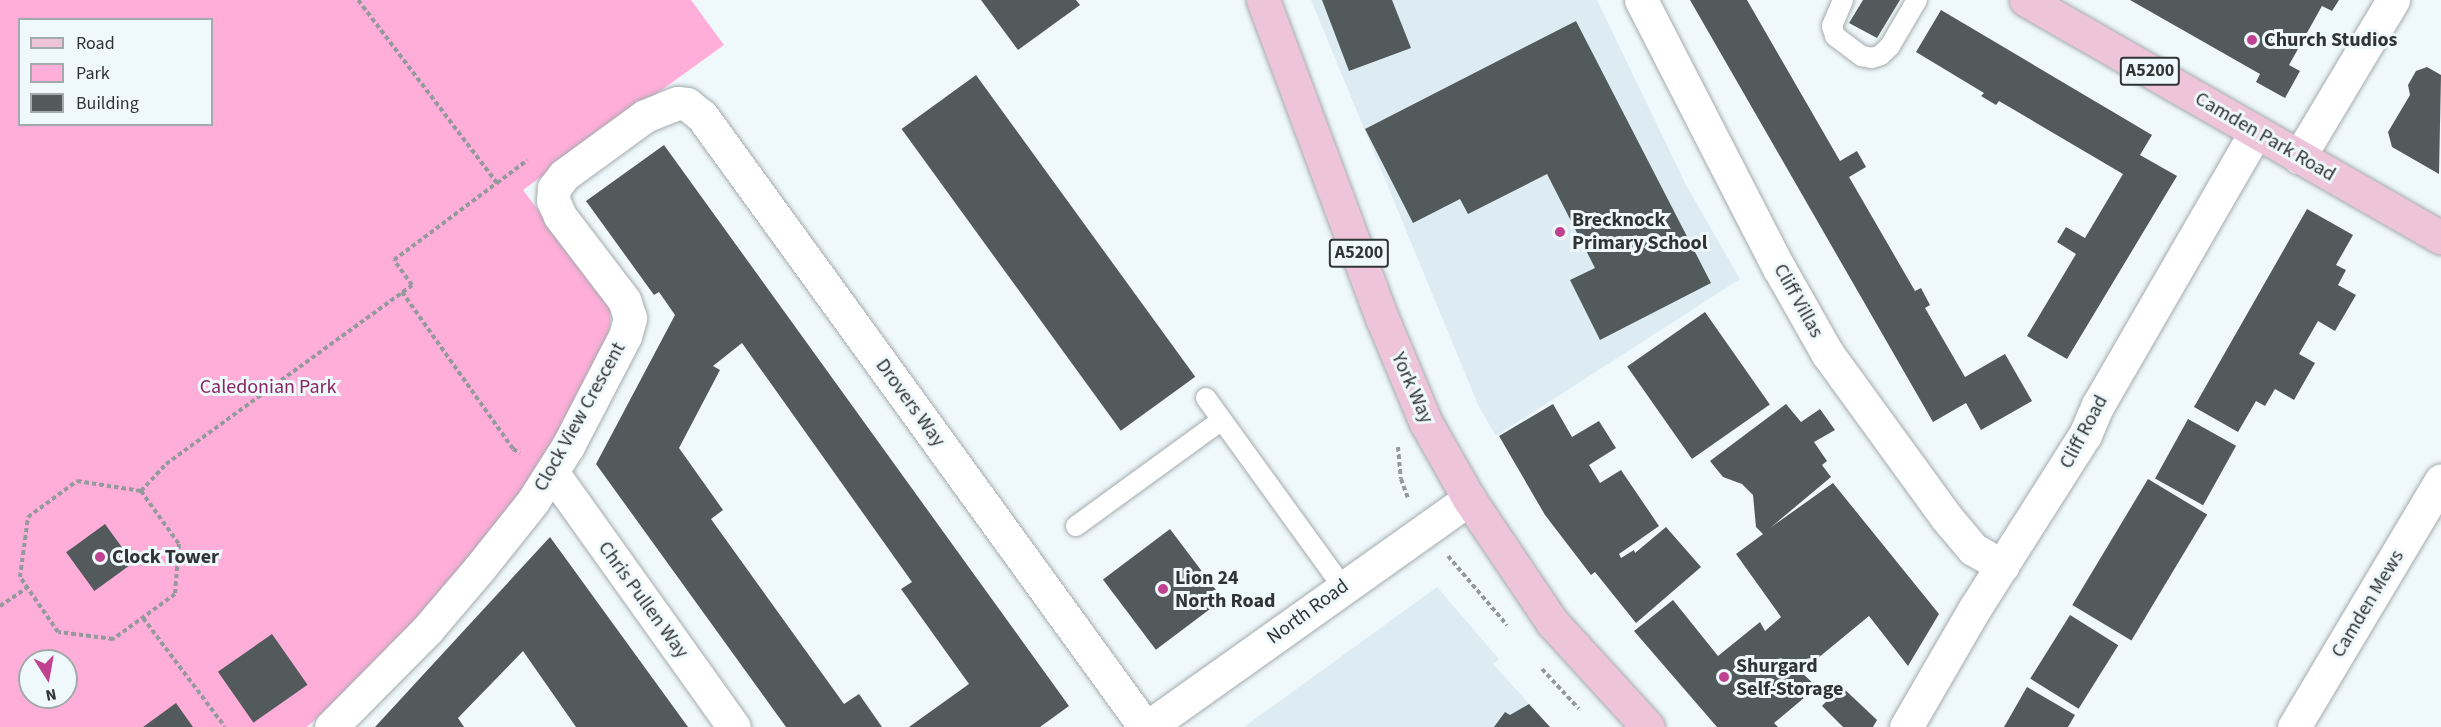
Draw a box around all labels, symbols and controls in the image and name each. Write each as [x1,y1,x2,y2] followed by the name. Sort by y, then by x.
[18,18,213,126] legend
[2264,28,2397,52] place label: Church Studios
[76,31,115,56] text: Road
[2245,33,2259,47] marker: Church Studios
[2118,56,2182,86] road number: A5200
[76,61,110,86] text: Park
[2190,87,2340,187] street label: Camden Park Road
[76,91,139,116] text: Building
[1572,208,1707,255] place label: Brecknock Primary School
[1553,225,1567,239] marker: Brecknock Primary School
[1328,238,1390,268] road number: A5200
[1768,260,1828,342] street label: Cliff Villas
[529,338,631,496] street label: Clock View Crescent
[1386,349,1438,427] street label: York Way
[870,354,950,452] street label: Drovers Way
[200,375,336,399] park label: Caledonian Park
[2055,391,2113,473] street label: Cliff Road
[593,537,693,663] street label: Chris Pullen Way
[112,545,219,569] place label: Clock Tower
[2326,546,2410,662] street label: Camden Mews
[93,550,107,564] marker: Clock Tower
[1175,566,1275,613] place label: Lion 24 North Road
[1262,574,1354,650] street label: North Road
[1156,582,1170,596] marker: Lion 24 North Road
[18,649,78,709] north arrow
[1736,654,1843,701] place label: Shurgard Self-Storage
[1717,670,1731,684] marker: Shurgard Self-Storage
[44,683,58,707] text: N

